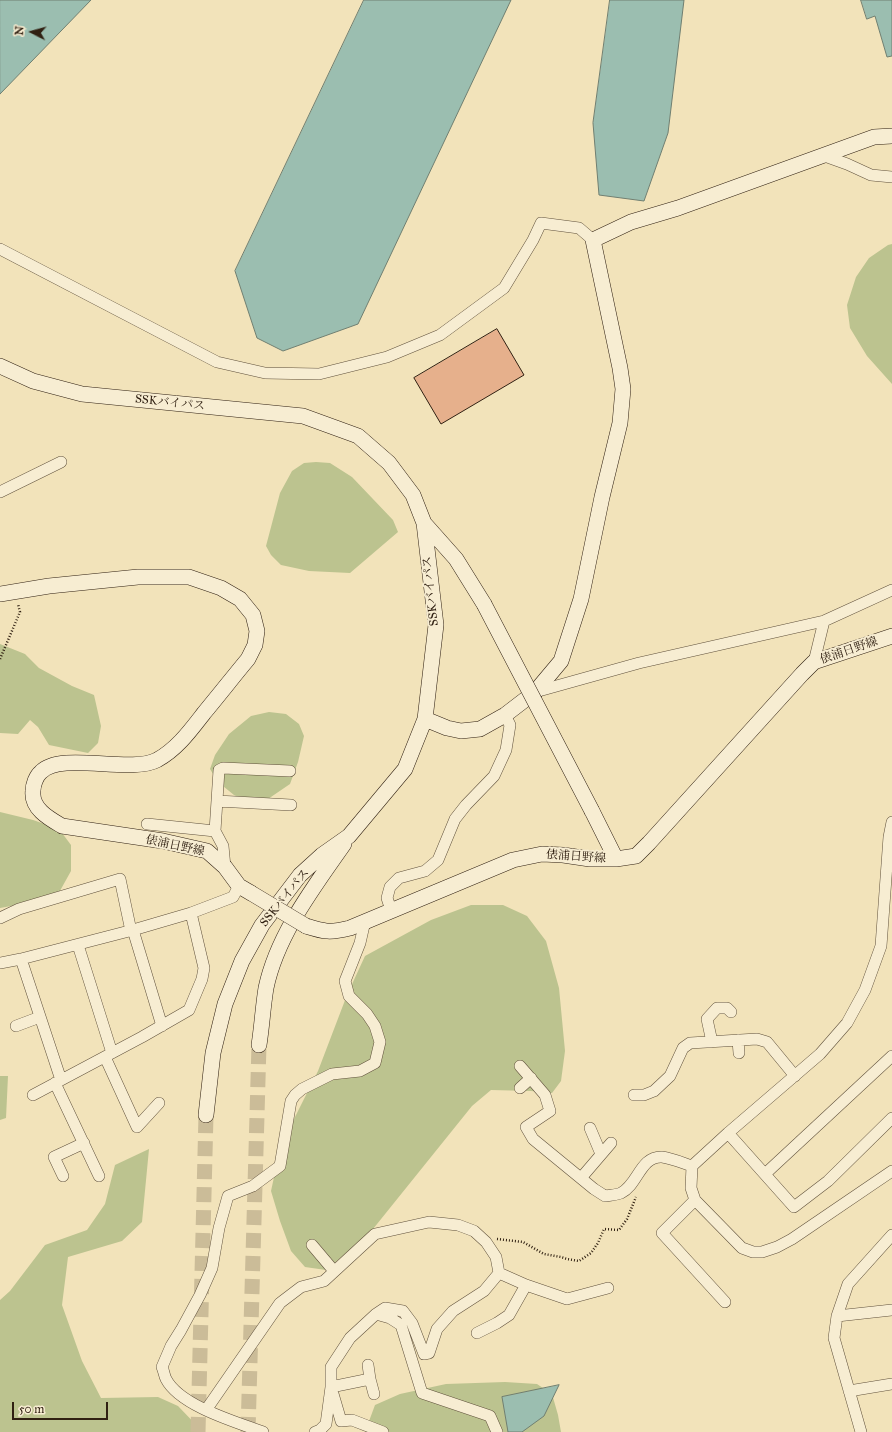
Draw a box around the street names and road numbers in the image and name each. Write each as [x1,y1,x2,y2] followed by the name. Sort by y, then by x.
[134,392,206,414] street label: SSKバイパス
[420,555,442,627] street label: SSKバイパス
[818,634,880,668] street label: 俵浦日野線
[144,833,206,859] street label: 俵浦日野線
[546,848,606,866] street label: 俵浦日野線
[257,866,313,930] street label: SSKバイパス

